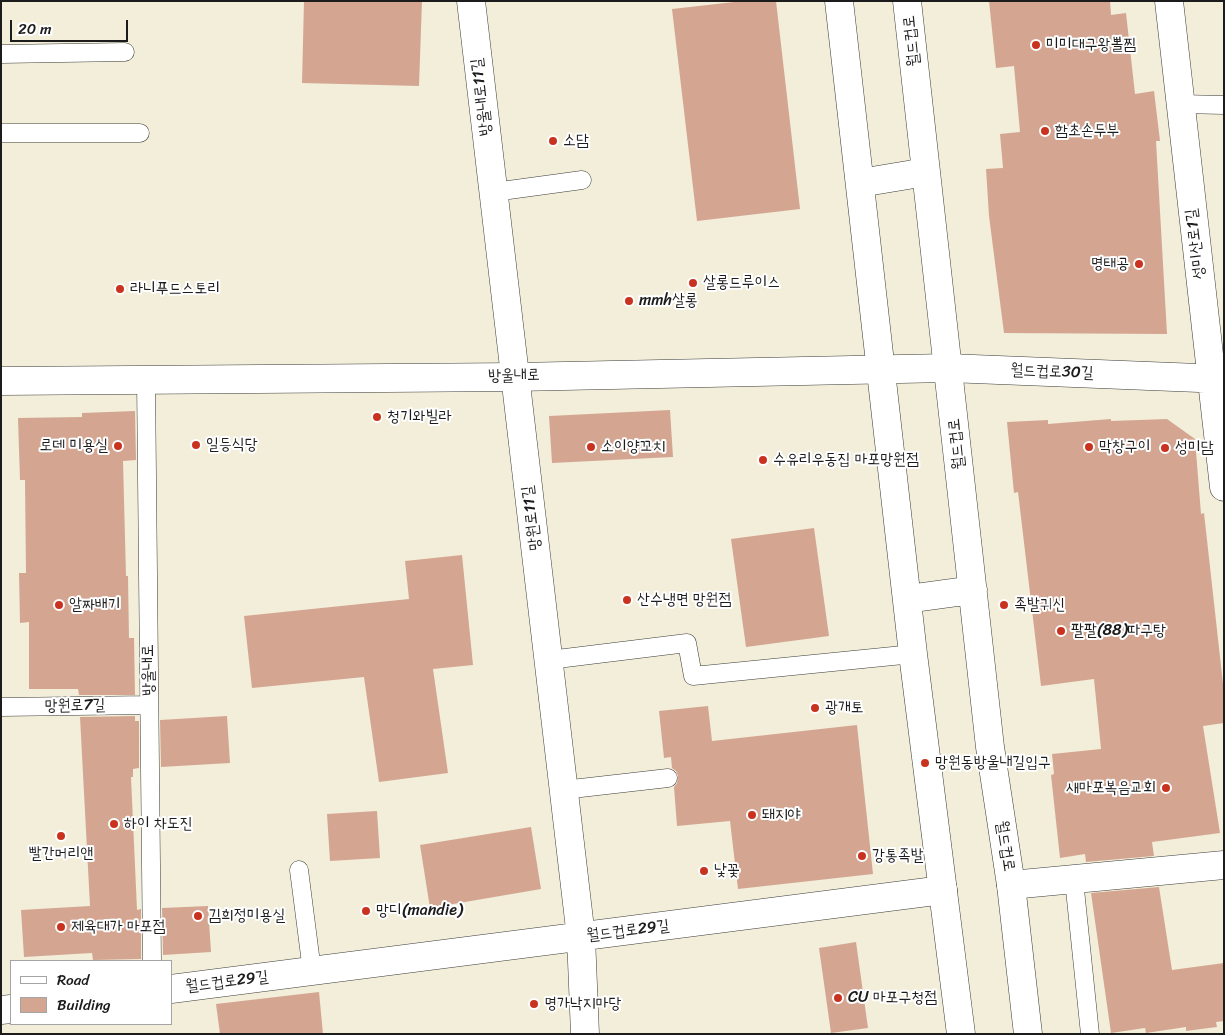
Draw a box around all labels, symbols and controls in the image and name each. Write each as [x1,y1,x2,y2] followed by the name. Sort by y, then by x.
[12,10,130,42] scale bar
[900,14,924,68] street label: 월드컵로
[18,16,52,42] text: 20 m
[1046,35,1136,55] place label: 미미대구왕뽈찜
[1030,39,1042,51] marker: 미미대구왕뽈찜
[468,57,496,137] street label: 방울내로11길
[1055,121,1119,141] place label: 함초손두부
[1039,125,1051,137] marker: 함초손두부
[563,131,589,151] place label: 소담
[547,135,559,147] marker: 소담
[1182,207,1210,281] street label: 성미산로1길
[1090,254,1129,274] place label: 명태공
[1133,258,1145,270] marker: 명태공
[703,273,780,293] place label: 살롱드루이스
[687,277,699,289] marker: 살롱드루이스
[130,279,220,299] place label: 라니푸드스토리
[114,283,126,295] marker: 라니푸드스토리
[639,291,698,311] place label: mmh살롱
[623,295,635,307] marker: mmh살롱
[1010,361,1094,383] street label: 월드컵로30길
[488,366,540,386] street label: 방울내로
[387,407,451,427] place label: 청기와빌라
[371,411,383,423] marker: 청기와빌라
[945,417,969,471] street label: 월드컵로
[206,435,258,455] place label: 일등식당
[39,436,108,456] place label: 로데 미용실
[601,437,665,457] place label: 소이양꼬치
[1099,437,1150,457] place label: 막창구이
[1175,438,1214,458] place label: 성미담
[190,439,202,451] marker: 일등식당
[112,440,124,452] marker: 로데 미용실
[585,441,597,453] marker: 소이양꼬치
[1083,441,1095,453] marker: 막창구이
[1159,442,1171,454] marker: 성미담
[773,450,919,470] place label: 수유리우동집 마포망원점
[757,454,769,466] marker: 수유리우동집 마포망원점
[518,484,546,552] street label: 망원로11길
[637,590,731,610] place label: 산수냉면 망원점
[621,594,633,606] marker: 산수냉면 망원점
[69,595,120,615] place label: 알짜배기
[1014,595,1066,615] place label: 족발귀신
[53,599,65,611] marker: 알짜배기
[998,599,1010,611] marker: 족발귀신
[1071,621,1166,641] place label: 팔팔(88)따구탕
[1055,625,1067,637] marker: 팔팔(88)따구탕
[139,644,159,696] street label: 방울내로
[45,696,105,716] street label: 망원로7길
[825,698,864,718] place label: 광개토
[809,702,821,714] marker: 광개토
[935,753,1051,773] place label: 망원동방울내길입구
[919,757,931,769] marker: 망원동방울내길입구
[1066,778,1156,798] place label: 새마포복음교회
[1160,782,1172,794] marker: 새마포복음교회
[762,805,801,825] place label: 돼지야
[746,809,758,821] marker: 돼지야
[124,814,193,834] place label: 하이 차도진
[108,818,120,830] marker: 하이 차도진
[991,819,1019,873] street label: 월드컵로
[55,830,67,842] marker: 빨간머리앤
[29,844,93,864] place label: 빨간머리앤
[872,846,924,866] place label: 강통족발
[856,850,868,862] marker: 강통족발
[714,861,740,881] place label: 낯꽃
[698,865,710,877] marker: 낯꽃
[376,901,463,921] place label: 망디(mandie)
[360,905,372,917] marker: 망디(mandie)
[208,906,285,926] place label: 김희정미용실
[192,910,204,922] marker: 김희정미용실
[585,916,671,946] street label: 월드컵로29길
[71,917,165,937] place label: 제육대가 마포점
[55,921,67,933] marker: 제육대가 마포점
[10,960,172,1025] legend
[57,967,89,993] text: Road
[184,967,270,997] street label: 월드컵로29길
[848,988,937,1008] place label: CU 마포구청점
[57,992,111,1018] text: Building
[832,992,844,1004] marker: CU 마포구청점
[544,994,621,1014] place label: 명가낙지마당
[528,998,540,1010] marker: 명가낙지마당

